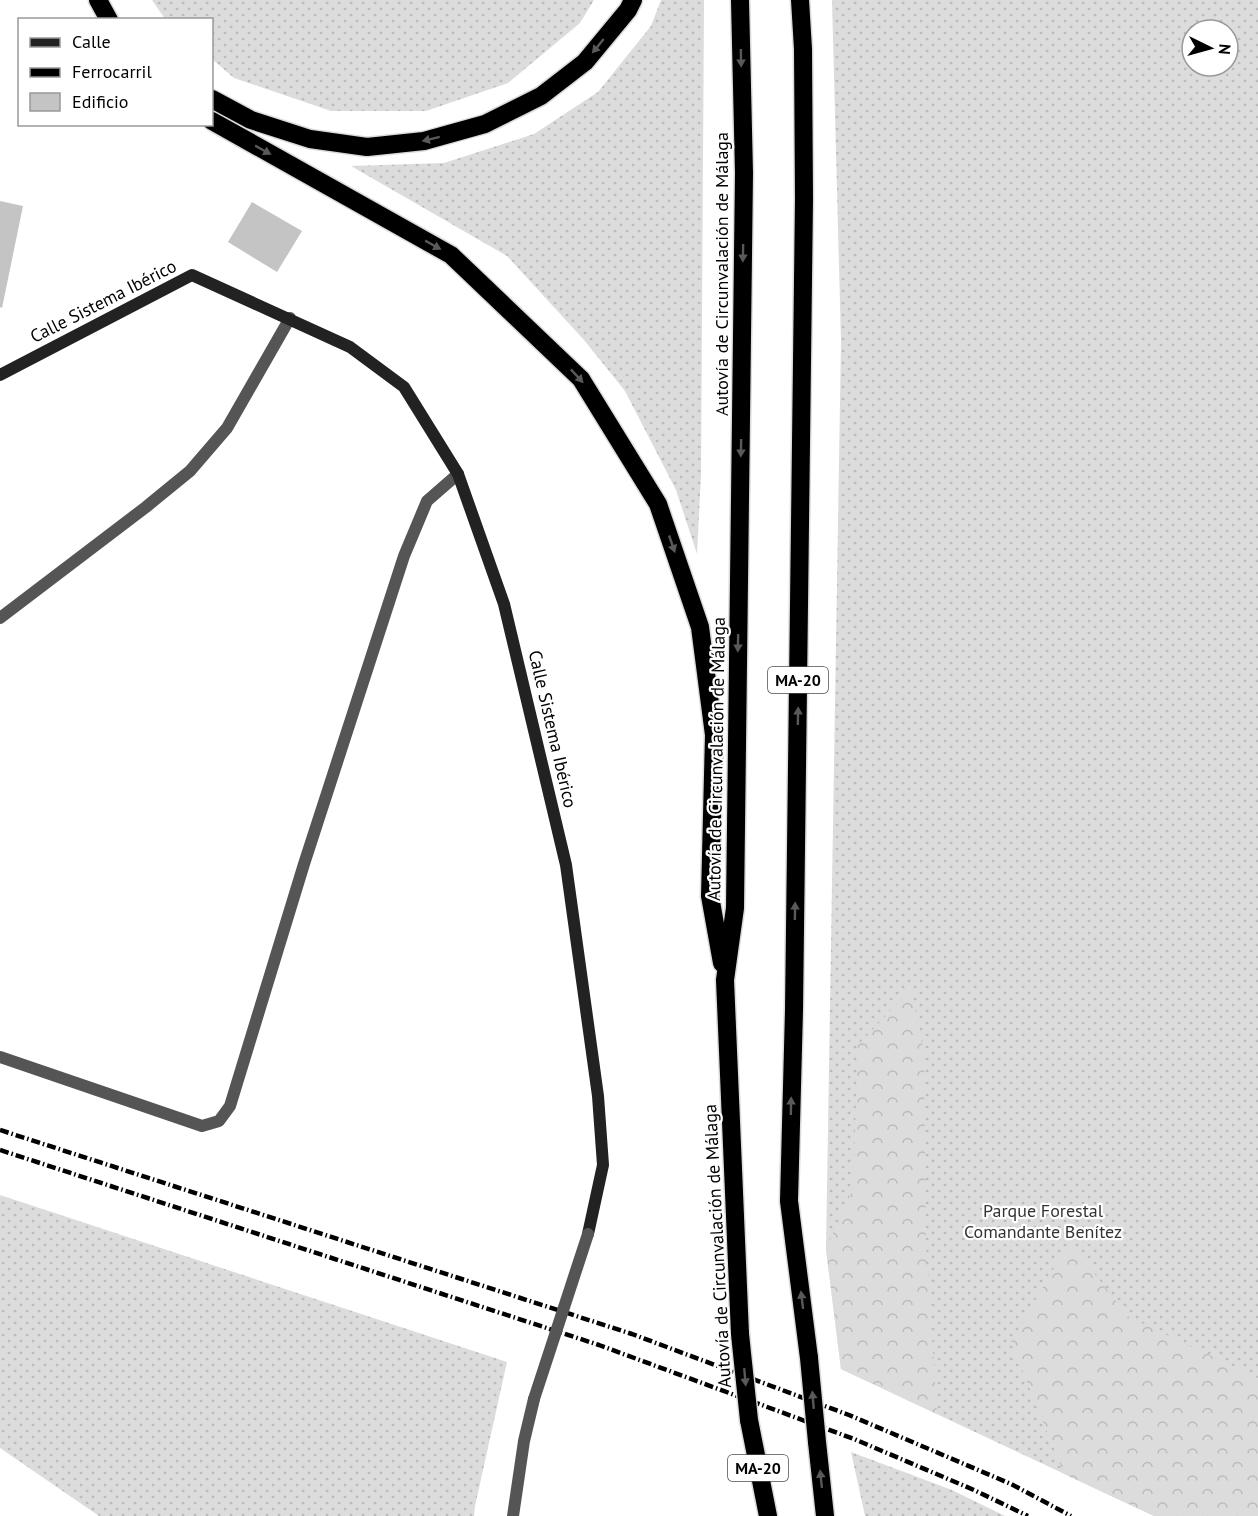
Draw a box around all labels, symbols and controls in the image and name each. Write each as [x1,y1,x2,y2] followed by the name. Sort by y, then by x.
[18,18,213,126] legend
[1180,18,1240,78] north arrow
[72,30,111,53] text: Calle
[591,38,604,54] one-way arrow
[1215,43,1235,55] text: N
[737,49,746,68] one-way arrow
[72,60,152,83] text: Ferrocarril
[72,90,128,113] text: Edificio
[710,132,733,416] street label: Autovía de Circunvalación de Málaga
[421,135,440,145] one-way arrow
[254,145,271,155] one-way arrow
[425,240,442,250] one-way arrow
[739,244,748,263] one-way arrow
[26,254,180,348] street label: Calle Sistema Ibérico
[569,368,583,382] one-way arrow
[736,439,746,458] one-way arrow
[668,535,677,553] one-way arrow
[702,617,730,901] street label: Autovía de Circunvalación de Málaga
[734,634,743,653] one-way arrow
[524,648,582,810] street label: Calle Sistema Ibérico
[768,667,828,693] road number: MA-20
[793,707,802,726] one-way arrow
[790,901,800,920] one-way arrow
[787,1096,796,1115] one-way arrow
[698,1104,736,1388] street label: Autovía de Circunvalación de Málaga
[964,1199,1122,1243] park label: Parque Forestal Comandante Benítez
[797,1291,806,1310] one-way arrow
[740,1368,750,1387] one-way arrow
[808,1390,818,1409] one-way arrow
[728,1455,788,1481] road number: MA-20
[816,1469,826,1488] one-way arrow

